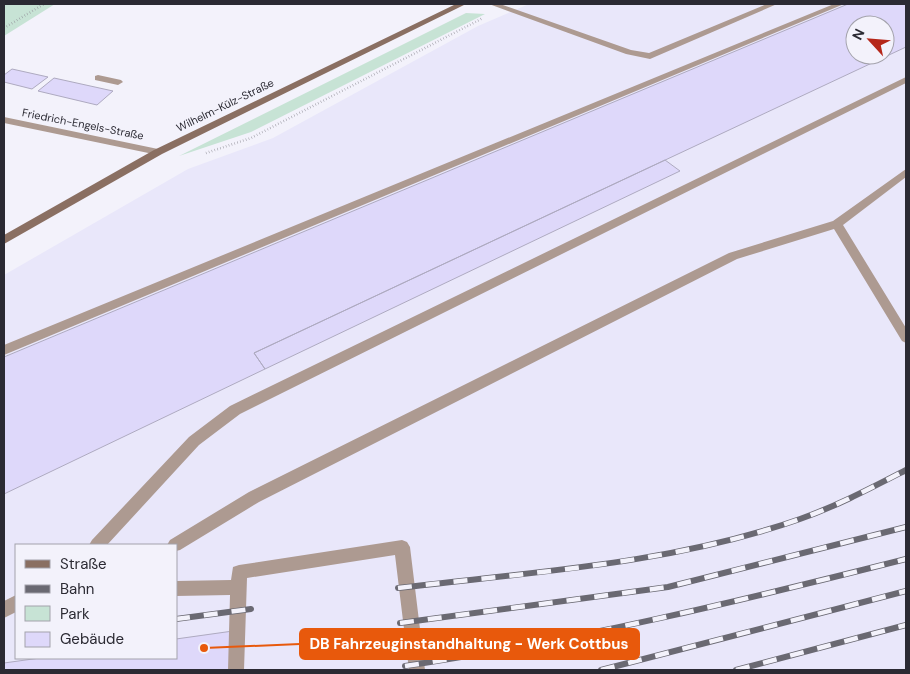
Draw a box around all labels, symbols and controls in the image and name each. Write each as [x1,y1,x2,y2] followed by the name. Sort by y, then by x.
[845,15,895,65] north arrow
[848,26,869,43] text: N
[174,75,276,135] street label: Wilhelm-Külz-Straße
[21,105,145,143] street label: Friedrich-Engels-Straße
[15,544,178,659] legend
[60,554,107,574] text: Straße
[60,579,94,599] text: Bahn
[60,604,90,624] text: Park
[60,629,124,649] text: Gebäude
[300,629,639,659] callout: DB Fahrzeuginstandhaltung - Werk Cottbus
[309,634,629,654] text: DB Fahrzeuginstandhaltung - Werk Cottbus

